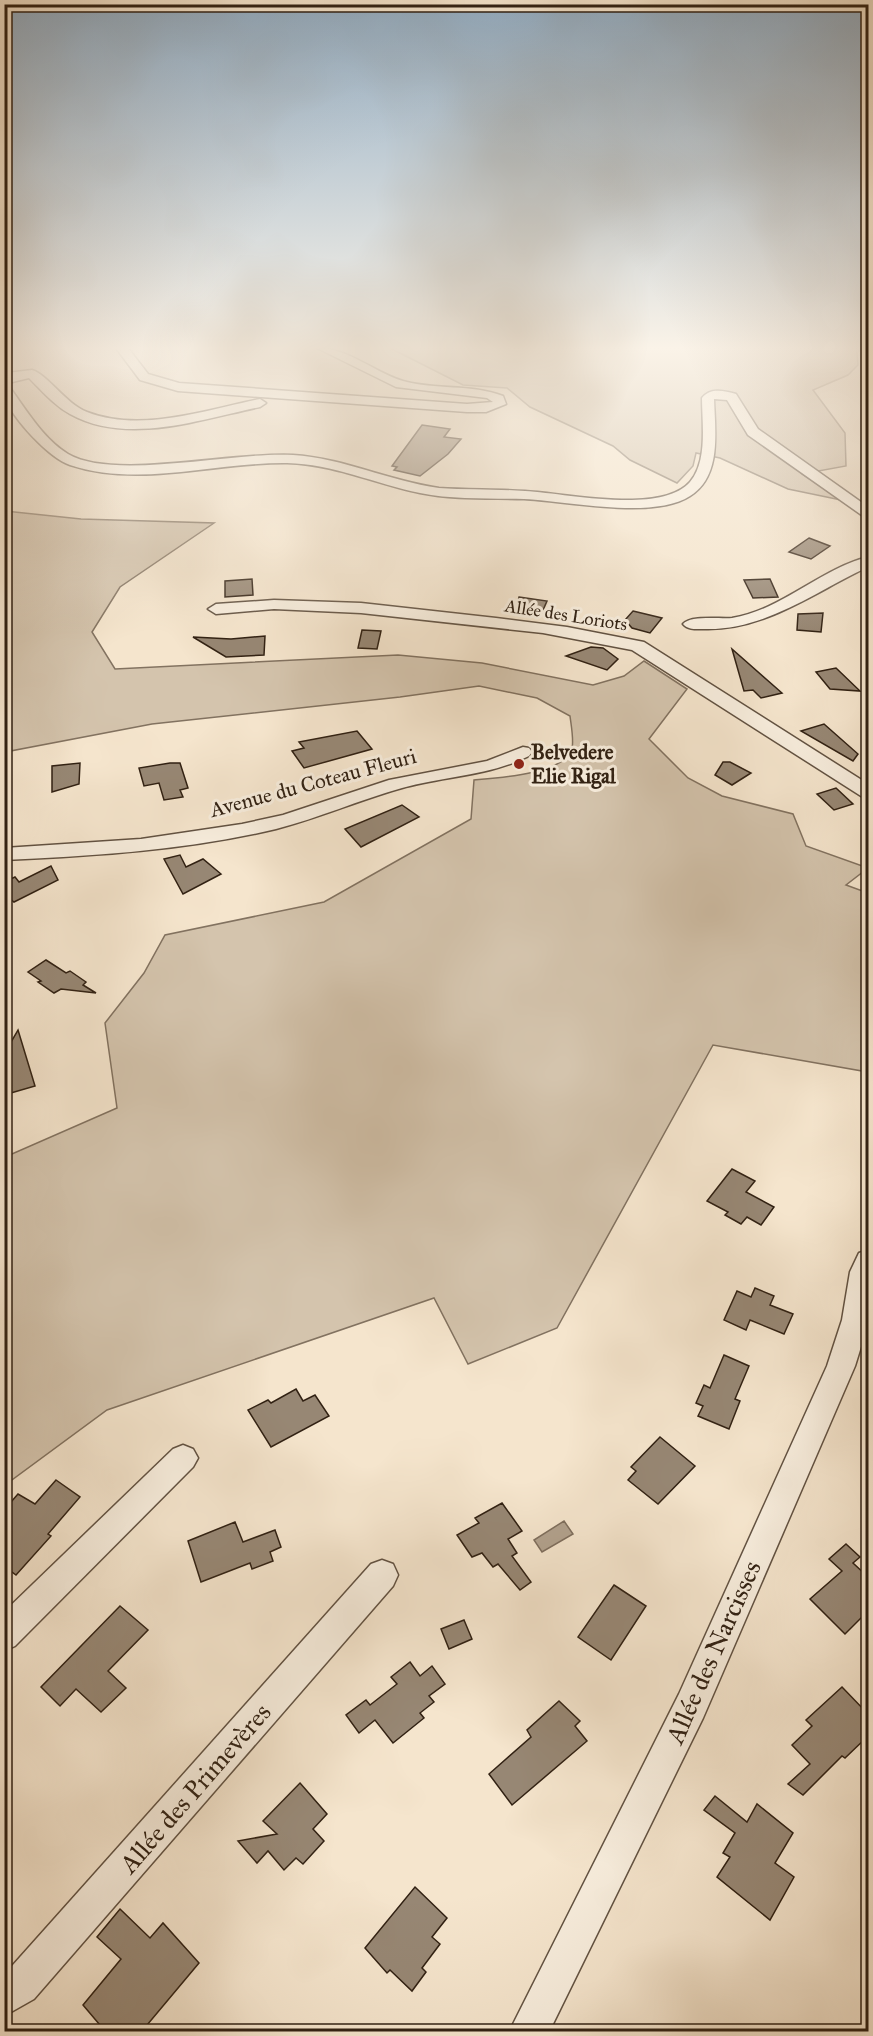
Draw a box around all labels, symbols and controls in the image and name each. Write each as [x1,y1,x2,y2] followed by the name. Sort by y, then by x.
[502,594,629,636] street label: Allée des Loriots
[531,739,617,789] place label: Belvedere Elie Rigal
[206,743,419,823] street label: Avenue du Coteau Fleuri
[512,757,526,771] marker: Belvedere Elie Rigal
[658,1555,768,1749] street label: Allée des Narcisses
[112,1696,278,1880] street label: Allée des Primevères

